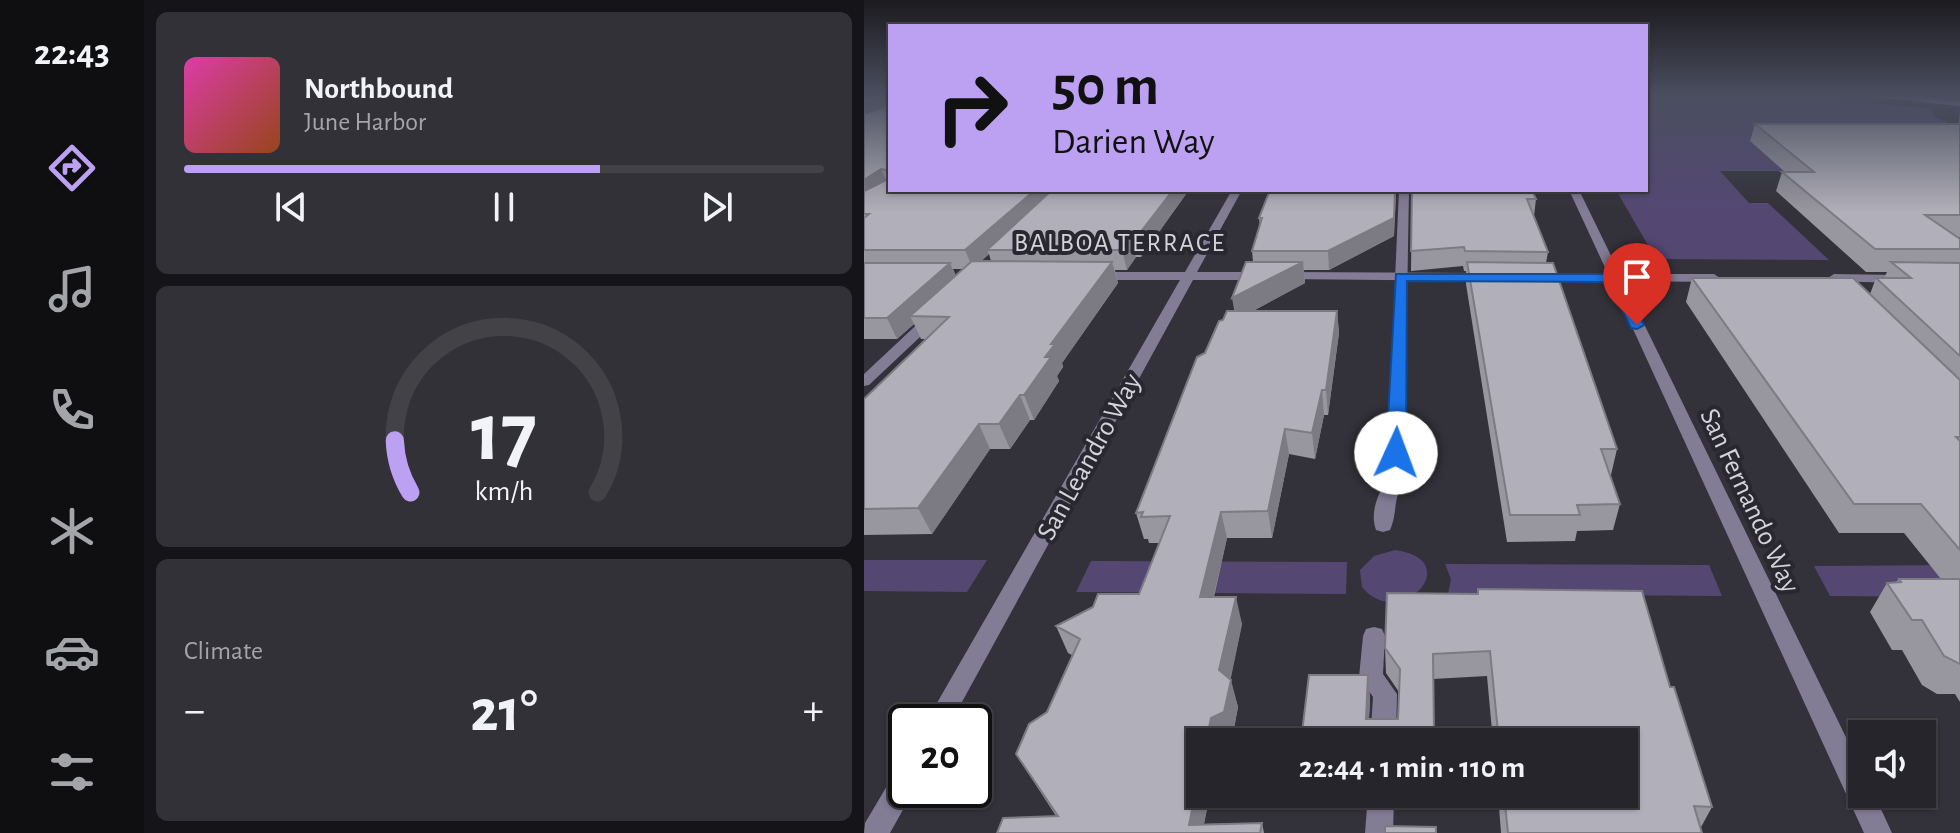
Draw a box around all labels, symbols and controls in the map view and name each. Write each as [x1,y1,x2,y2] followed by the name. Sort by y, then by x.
[34,35,110,71] text: 22:43
[920,56,1024,160] icon: right
[1052,59,1159,115] text: 50 m
[304,74,453,104] text: Northbound
[304,109,426,135] text: June Harbor
[1052,124,1215,160] text: Darien Way
[44,140,100,196] icon: directions
[269,185,313,229] icon: previous
[482,185,526,229] icon: pause
[695,185,739,229] icon: next
[1014,230,1226,256] district label: BALBOA TERRACE
[1603,243,1671,325] pin
[1615,255,1659,299] icon: arrive
[44,261,100,317] icon: music
[1033,369,1147,545] street label: San Leandro Way
[44,382,100,438] icon: phone
[471,391,537,475] text: 17
[1694,404,1804,597] street label: San Fernando Way
[1354,411,1438,495] position arrow
[475,477,533,506] text: km/h
[44,503,100,559] icon: climate
[44,624,100,680] icon: car
[184,638,263,664] text: Climate
[470,682,538,742] text: 21°
[184,689,205,733] text: −
[803,689,824,733] text: +
[888,704,992,808] speed limit sign: 20
[1848,720,1936,808] map controls
[1848,720,1936,808] button: sound
[44,744,100,800] icon: filters
[1299,753,1525,783] text: 22:44 · 1 min · 110 m

